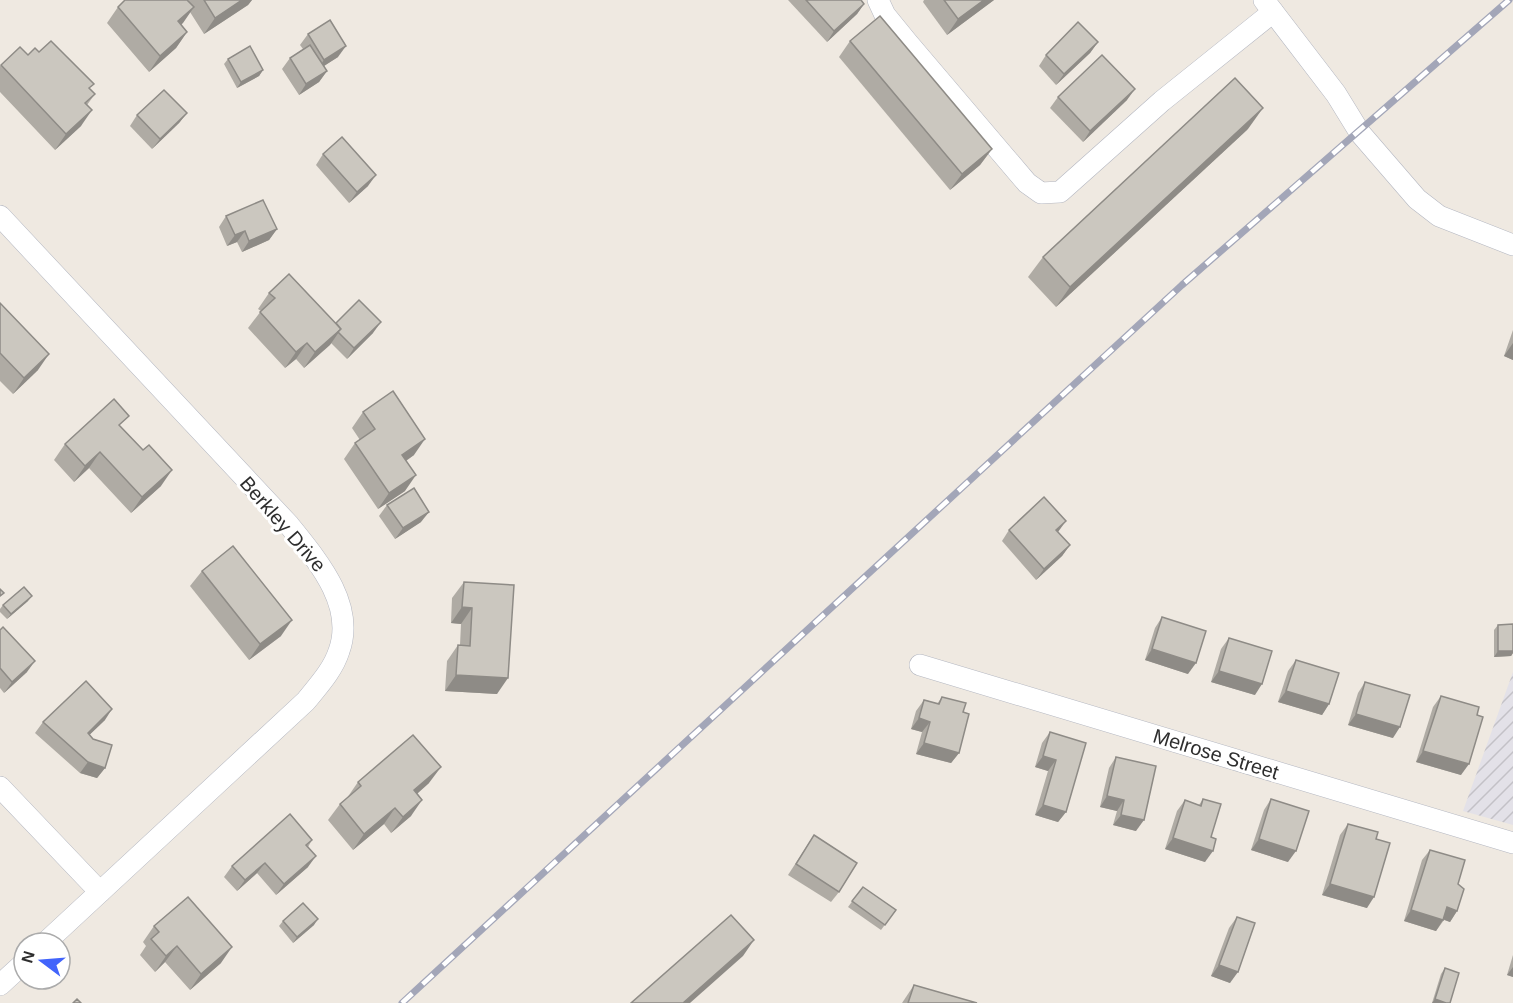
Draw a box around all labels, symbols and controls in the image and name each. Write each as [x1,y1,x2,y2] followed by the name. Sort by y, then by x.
[236,472,330,576] street label: Berkley Drive
[1151,724,1282,784] street label: Melrose Street
[12,931,72,991] north arrow
[18,949,38,965] text: N

